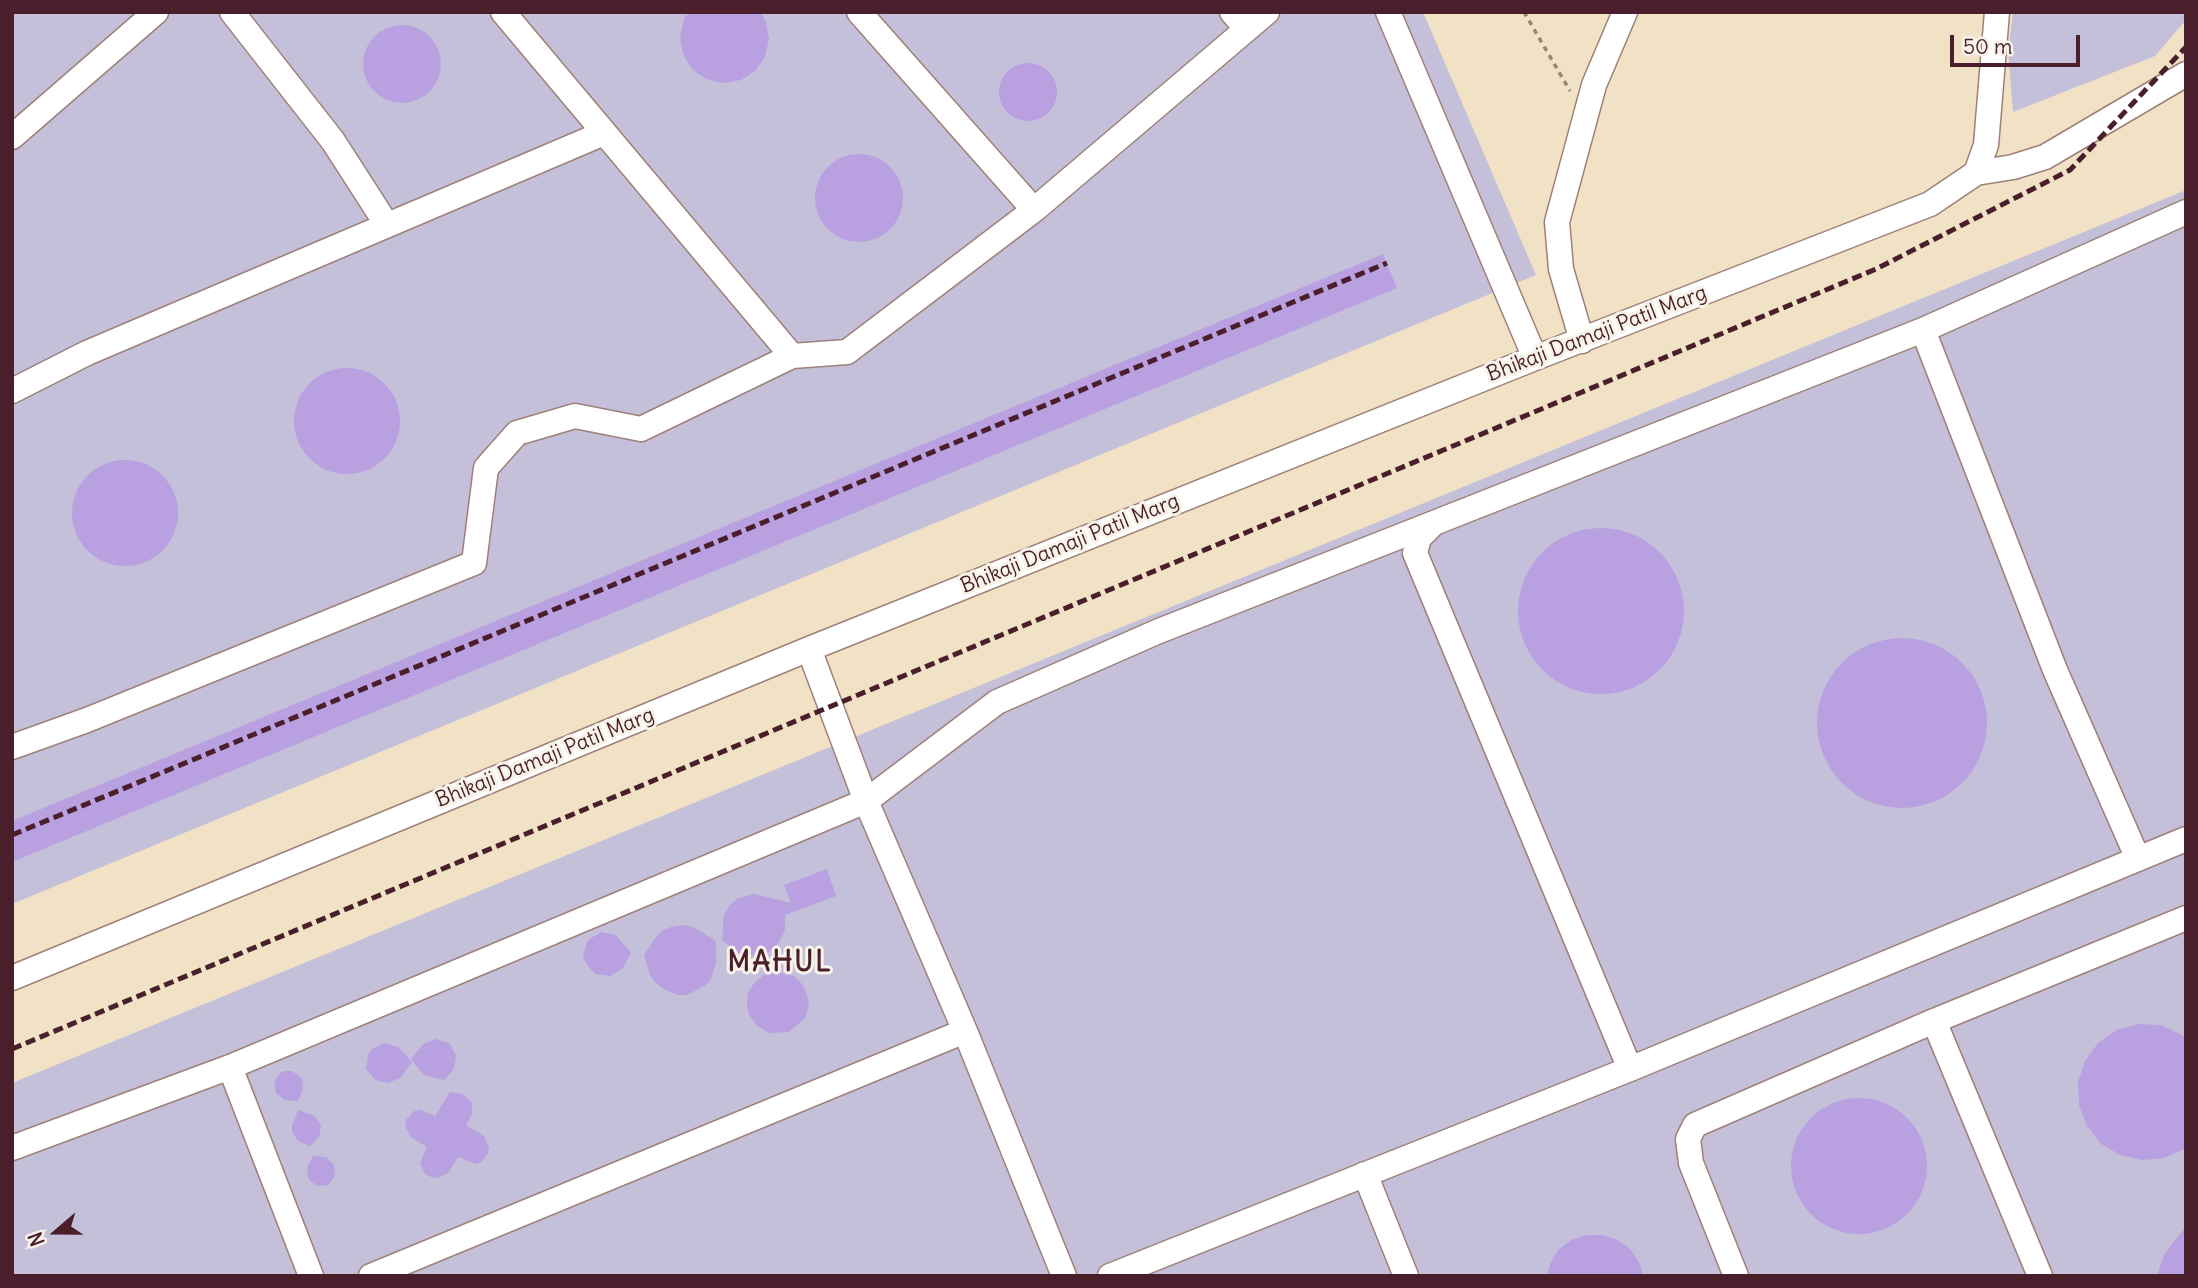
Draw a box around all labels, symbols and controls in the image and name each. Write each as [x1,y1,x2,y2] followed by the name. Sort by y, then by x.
[1953,21,2082,65] scale bar
[1963,33,2012,60] text: 50 m
[1483,280,1711,388] street label: Bhikaji Damaji Patil Marg
[957,489,1183,599] street label: Bhikaji Damaji Patil Marg
[432,703,658,813] street label: Bhikaji Damaji Patil Marg
[728,946,832,980] district label: MAHUL
[21,1197,91,1267] north arrow
[23,1229,50,1249] text: N

